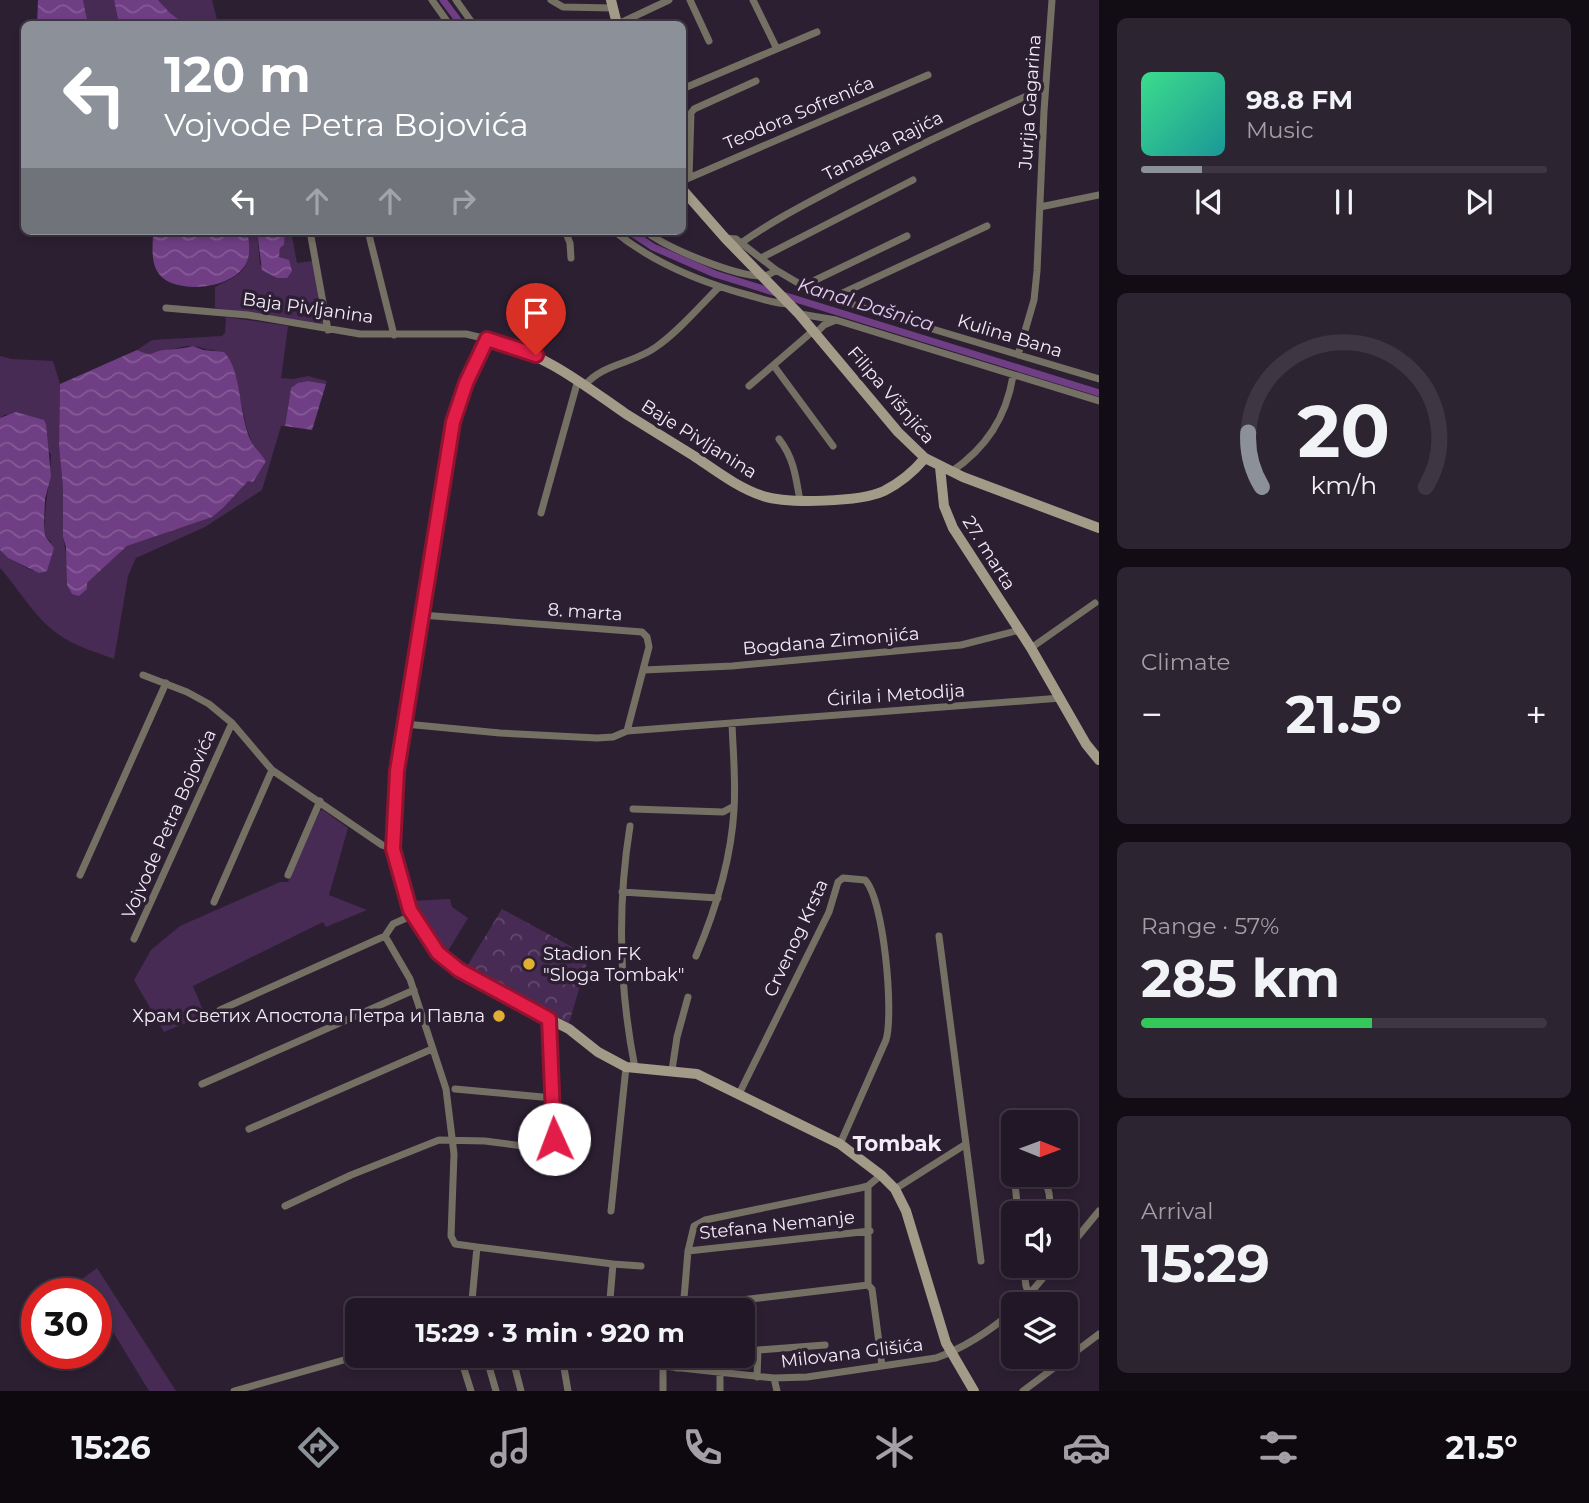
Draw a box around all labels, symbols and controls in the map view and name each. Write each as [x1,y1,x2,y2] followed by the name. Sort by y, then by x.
[1014,34,1046,171] street label: Jurija Gagarina
[164,45,311,104] text: 120 m
[49,49,140,140] icon: left
[721,71,877,155] street label: Teodora Sofrenića
[1246,84,1353,116] text: 98.8 FM
[164,105,529,144] text: Vojvode Petra Bojovića
[819,106,947,186] street label: Tanaska Rajića
[1246,116,1314,144] text: Music
[225,182,263,220] icon: left
[298,182,336,220] icon: ahead
[371,182,409,220] icon: ahead
[444,182,482,220] icon: right
[1190,183,1228,221] icon: previous
[1325,183,1363,221] icon: pause
[1460,183,1498,221] icon: next
[795,273,937,336] water label: Kanal Dašnica
[506,283,566,355] pin
[241,288,375,328] street label: Baja Pivljanina
[517,294,555,332] icon: arrive
[955,310,1065,362] street label: Kulina Bana
[843,342,939,448] street label: Filipa Višnjića
[1298,387,1390,475] text: 20
[637,395,761,483] street label: Baje Pivljanina
[1311,470,1377,500] text: km/h
[958,512,1020,594] street label: 27. marta
[547,598,623,626] street label: 8. marta
[742,622,920,660] street label: Bogdana Zimonjića
[1141,648,1230,676] text: Climate
[826,679,966,711] street label: Ćirila i Metodija
[1285,683,1403,746] text: 21.5°
[1141,691,1163,738] text: −
[1525,691,1547,738] text: +
[117,726,221,922] street label: Vojvode Petra Bojovića
[759,876,833,1000] street label: Crvenog Krsta
[1141,912,1279,940] text: Range · 57%
[543,943,685,986] place label: Stadion FK "Sloga Tombak"
[1141,947,1340,1010] text: 285 km
[521,956,537,972] marker: Stadion FK "Sloga Tombak"
[132,1005,485,1027] place label: Храм Светих Апостола Петра и Павла
[491,1008,507,1024] marker: Храм Светих Апостола Петра и Павла
[517,1102,591,1176] position arrow
[1001,1110,1078,1186] north arrow
[1001,1110,1078,1369] map controls
[853,1131,942,1156] district label: Tombak
[1141,1197,1214,1225] text: Arrival
[1001,1201,1078,1278] button: sound
[698,1206,856,1244] street label: Stefana Nemanje
[1141,1232,1270,1295] text: 15:29
[21,1278,112,1369] speed limit sign: 30
[1001,1292,1078,1369] button: layers
[415,1317,685,1349] text: 15:29 · 3 min · 920 m
[779,1333,925,1373] street label: Milovana Glišića
[294,1423,343,1472] icon: directions
[486,1423,535,1472] icon: music
[678,1423,727,1472] icon: phone
[870,1423,919,1472] icon: climate
[1062,1423,1111,1472] icon: car
[1254,1423,1303,1472] icon: filters
[71,1428,151,1467] text: 15:26
[1446,1428,1518,1467] text: 21.5°

